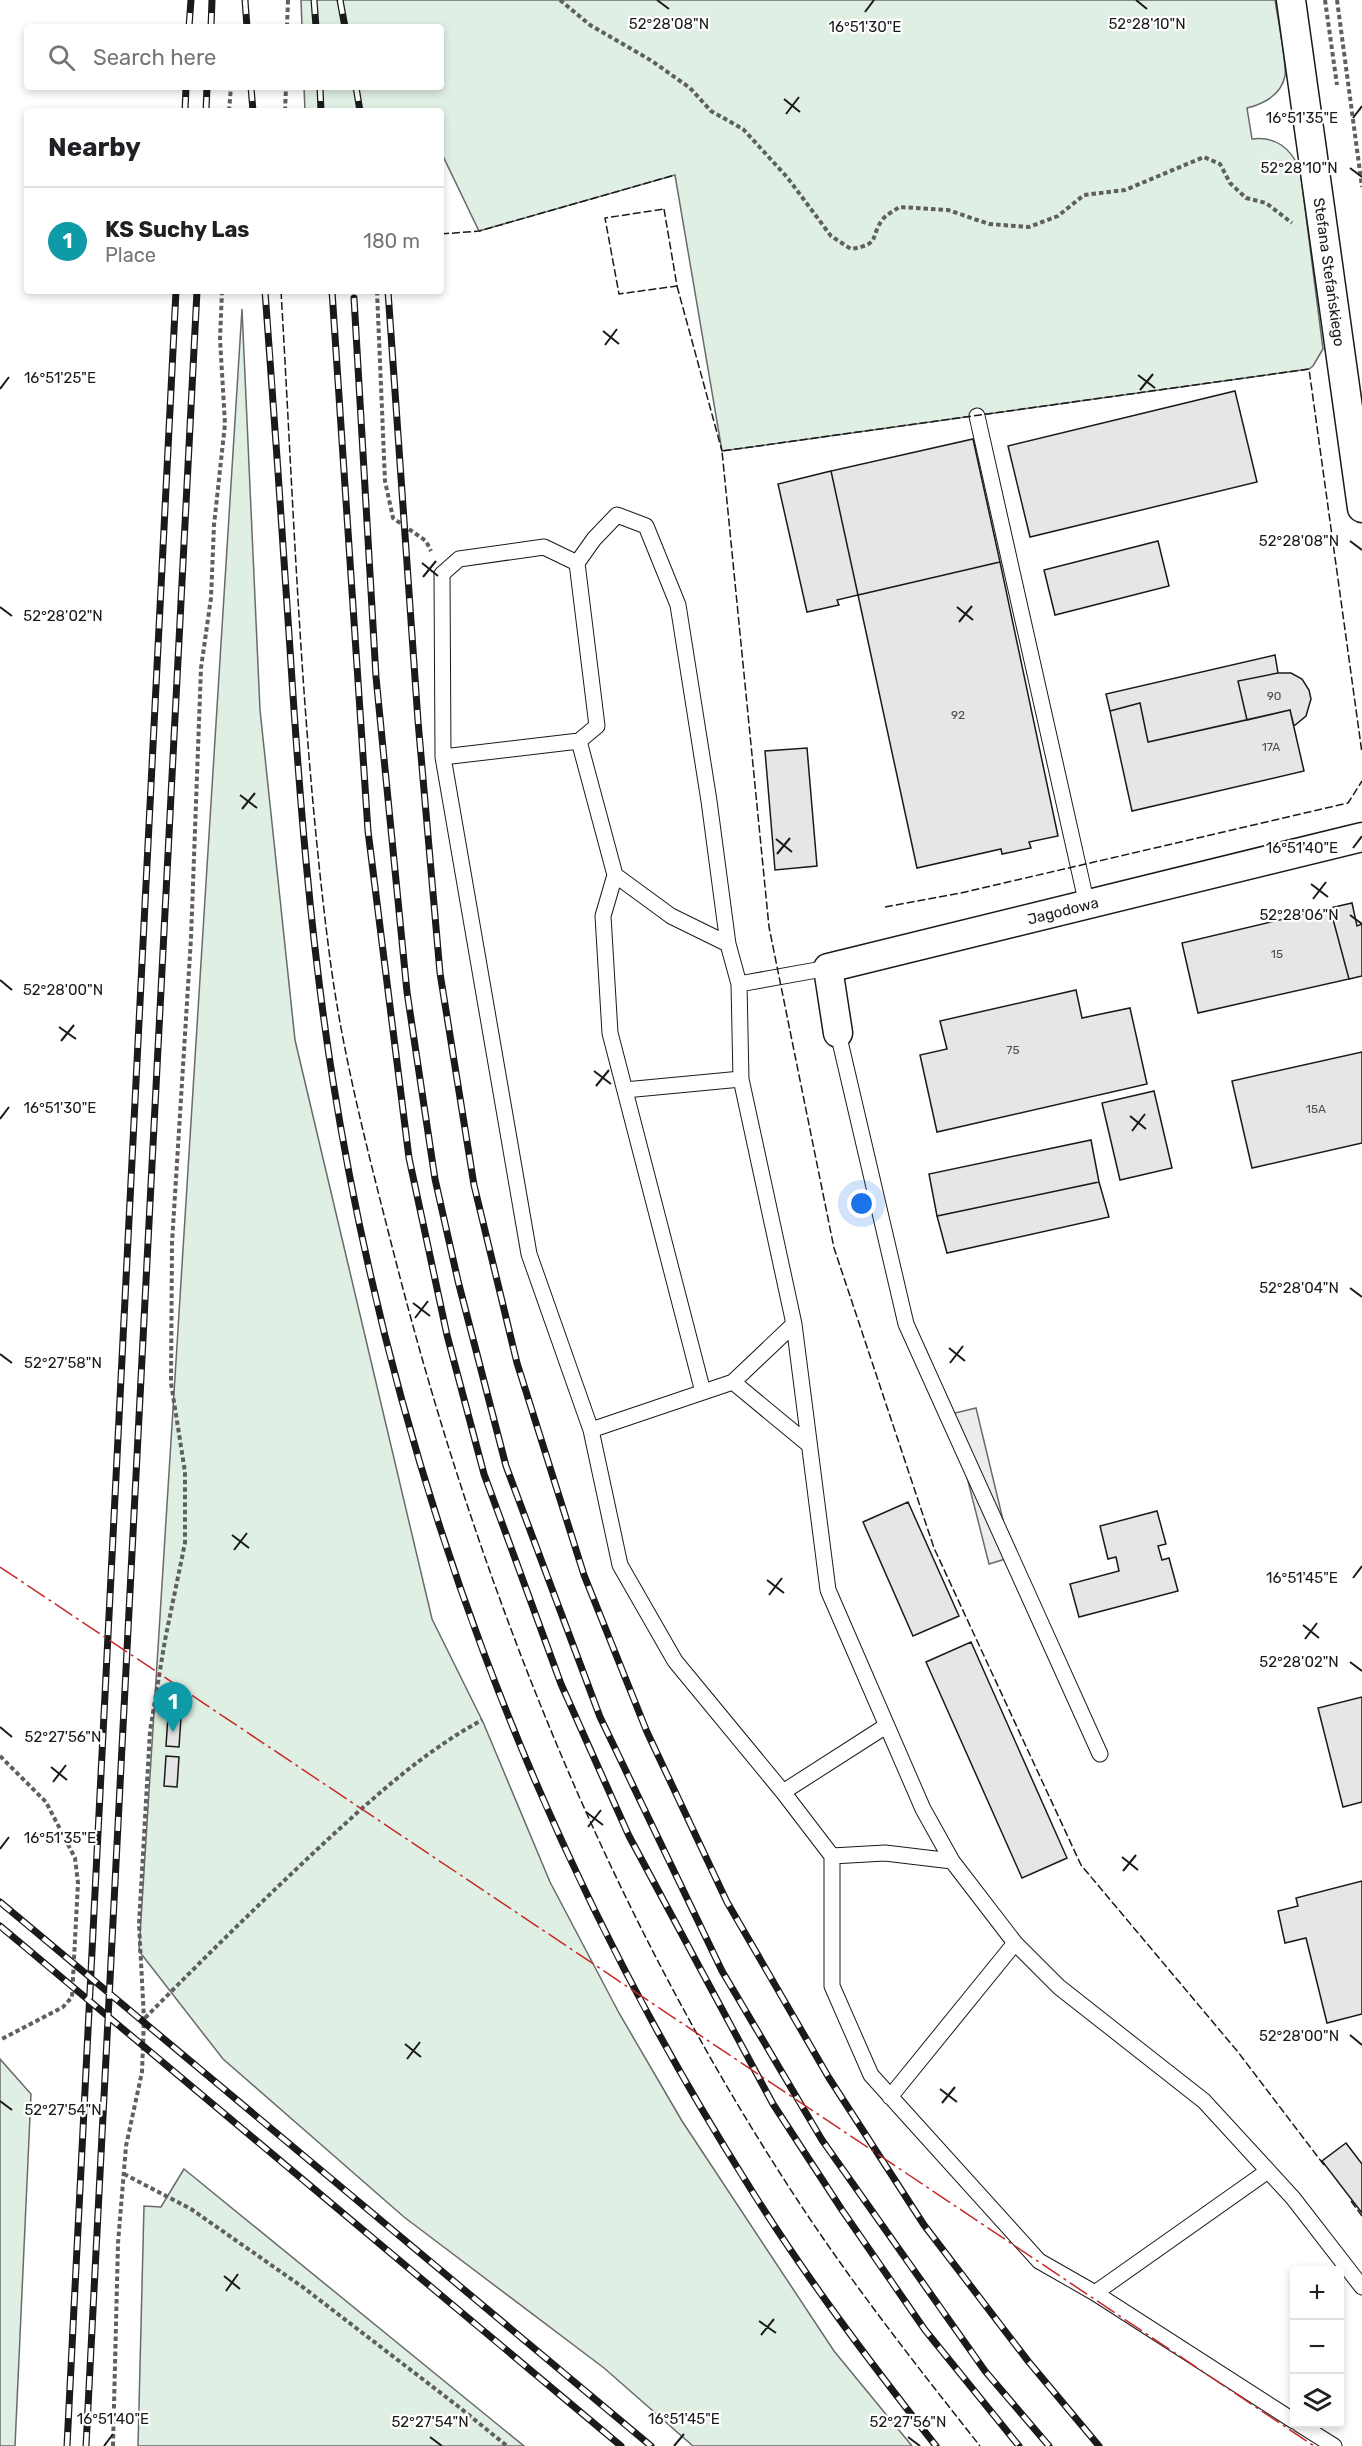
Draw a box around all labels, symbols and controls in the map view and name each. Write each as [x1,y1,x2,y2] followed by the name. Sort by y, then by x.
[629,15,709,33] text: 52°28'08"N
[1108,15,1186,33] text: 52°28'10"N
[829,18,901,36] text: 16°51'30"E
[24,24,444,90] search box
[45,41,78,74] icon: search
[93,44,216,71] text: Search here
[1266,109,1338,127] text: 16°51'35"E
[48,132,141,163] text: Nearby
[1260,159,1338,177] text: 52°28'10"N
[1310,196,1348,348] street label: Stefana Stefańskiego
[105,216,250,243] text: KS Suchy Las
[63,229,72,253] text: 1
[363,229,420,253] text: 180 m
[105,243,156,267] text: Place
[24,369,96,387] text: 16°51'25"E
[1259,532,1339,550] text: 52°28'08"N
[23,607,103,625] text: 52°28'02"N
[1267,689,1281,703] house number: 90
[951,708,965,722] house number: 92
[1262,740,1280,754] house number: 17A
[1266,839,1338,857] text: 16°51'40"E
[1026,893,1100,929] street label: Jagodowa
[1259,906,1339,924] text: 52°28'06"N
[1271,947,1283,961] house number: 15
[23,981,103,999] text: 52°28'00"N
[1006,1043,1020,1057] house number: 75
[24,1099,96,1117] text: 16°51'30"E
[1306,1102,1326,1116] house number: 15A
[847,1189,876,1218] your location
[1259,1279,1339,1297] text: 52°28'04"N
[24,1354,102,1372] text: 52°27'58"N
[1266,1569,1338,1587] text: 16°51'45"E
[1259,1653,1339,1671] text: 52°28'02"N
[154,1682,192,1732] pin: 1
[25,1728,101,1746] text: 52°27'56"N
[24,1829,96,1847] text: 16°51'35"E
[1259,2027,1339,2045] text: 52°28'00"N
[24,2101,102,2119] text: 52°27'54"N
[1290,2266,1344,2428] map controls
[1290,2266,1344,2320] button: +
[1290,2320,1344,2374] button: −
[1290,2374,1344,2428] button: layers
[77,2410,149,2428] text: 16°51'40"E
[648,2410,720,2428] text: 16°51'45"E
[391,2413,469,2431] text: 52°27'54"N
[870,2413,946,2431] text: 52°27'56"N

